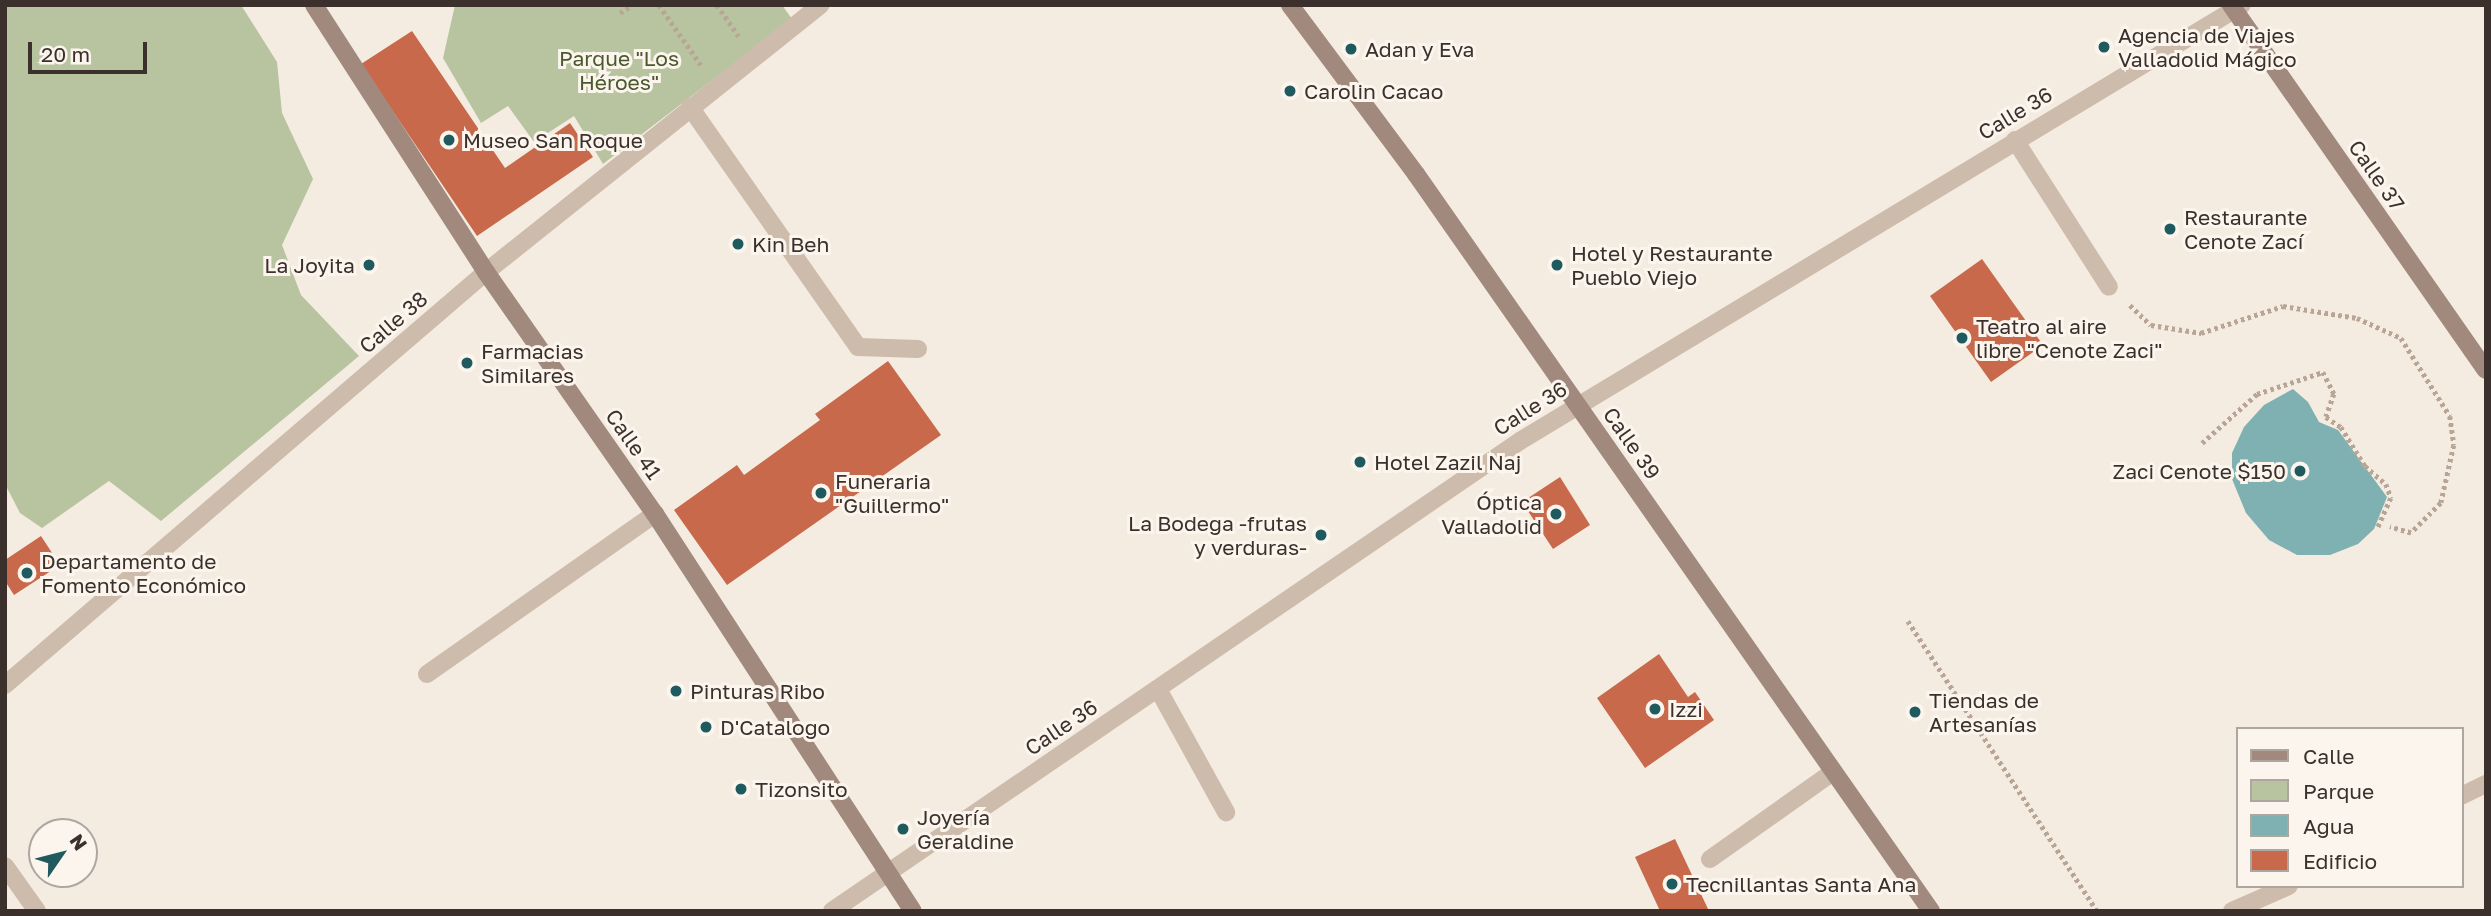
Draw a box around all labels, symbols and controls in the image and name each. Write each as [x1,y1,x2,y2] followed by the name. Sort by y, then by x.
[2118,22,2297,72] place label: Agencia de Viajes Valladolid Mágico
[32,28,150,72] scale bar
[1365,36,1474,62] place label: Adan y Eva
[2096,39,2112,55] marker: Agencia de Viajes Valladolid Mágico
[41,41,90,67] text: 20 m
[1343,41,1359,57] marker: Adan y Eva
[559,45,679,95] park label: Parque "Los Héroes"
[1304,78,1443,104] place label: Carolin Cacao
[1973,81,2057,145] street label: Calle 36
[1282,83,1298,99] marker: Carolin Cacao
[463,127,643,153] place label: Museo San Roque
[441,132,457,148] marker: Museo San Roque
[2344,135,2410,215] street label: Calle 37
[2184,204,2307,254] place label: Restaurante Cenote Zací
[2162,221,2178,237] marker: Restaurante Cenote Zací
[752,231,829,257] place label: Kin Beh
[730,236,746,252] marker: Kin Beh
[1571,240,1773,290] place label: Hotel y Restaurante Pueblo Viejo
[264,252,355,278] place label: La Joyita
[361,257,377,273] marker: La Joyita
[1549,257,1565,273] marker: Hotel y Restaurante Pueblo Viejo
[354,286,432,358] street label: Calle 38
[1976,313,2162,363] place label: Teatro al aire libre "Cenote Zaci"
[1954,330,1970,346] marker: Teatro al aire libre "Cenote Zaci"
[481,338,584,388] place label: Farmacias Similares
[459,355,475,371] marker: Farmacias Similares
[1489,376,1571,440] street label: Calle 36
[1598,402,1666,484] street label: Calle 39
[601,404,667,484] street label: Calle 41
[1374,449,1521,475] place label: Hotel Zazil Naj
[1352,454,1368,470] marker: Hotel Zazil Naj
[2113,458,2286,484] place label: Zaci Cenote $150
[2292,463,2308,479] marker: Zaci Cenote $150
[835,468,949,518] place label: Funeraria "Guillermo"
[813,485,829,501] marker: Funeraria "Guillermo"
[1441,489,1542,539] place label: Óptica Valladolid
[1548,506,1564,522] marker: Óptica Valladolid
[1128,510,1307,560] place label: La Bodega -frutas y verduras-
[1313,527,1329,543] marker: La Bodega -frutas y verduras-
[41,548,246,598] place label: Departamento de Fomento Económico
[19,565,35,581] marker: Departamento de Fomento Económico
[690,678,825,704] place label: Pinturas Ribo
[668,683,684,699] marker: Pinturas Ribo
[1929,687,2039,737] place label: Tiendas de Artesanías
[1020,694,1102,760] street label: Calle 36
[1669,696,1703,722] place label: Izzi
[1647,701,1663,717] marker: Izzi
[1907,704,1923,720] marker: Tiendas de Artesanías
[720,714,830,740] place label: D'Catalogo
[698,719,714,735] marker: D'Catalogo
[2236,727,2463,888] legend
[2303,743,2355,769] text: Calle
[755,776,848,802] place label: Tizonsito
[2303,778,2374,804] text: Parque
[733,781,749,797] marker: Tizonsito
[917,804,1014,854] place label: Joyería Geraldine
[2303,813,2354,839] text: Agua
[28,818,98,888] north arrow
[895,821,911,837] marker: Joyería Geraldine
[65,829,93,854] text: N
[2303,848,2377,874] text: Edificio
[1686,871,1916,897] place label: Tecnillantas Santa Ana
[1664,876,1680,892] marker: Tecnillantas Santa Ana

